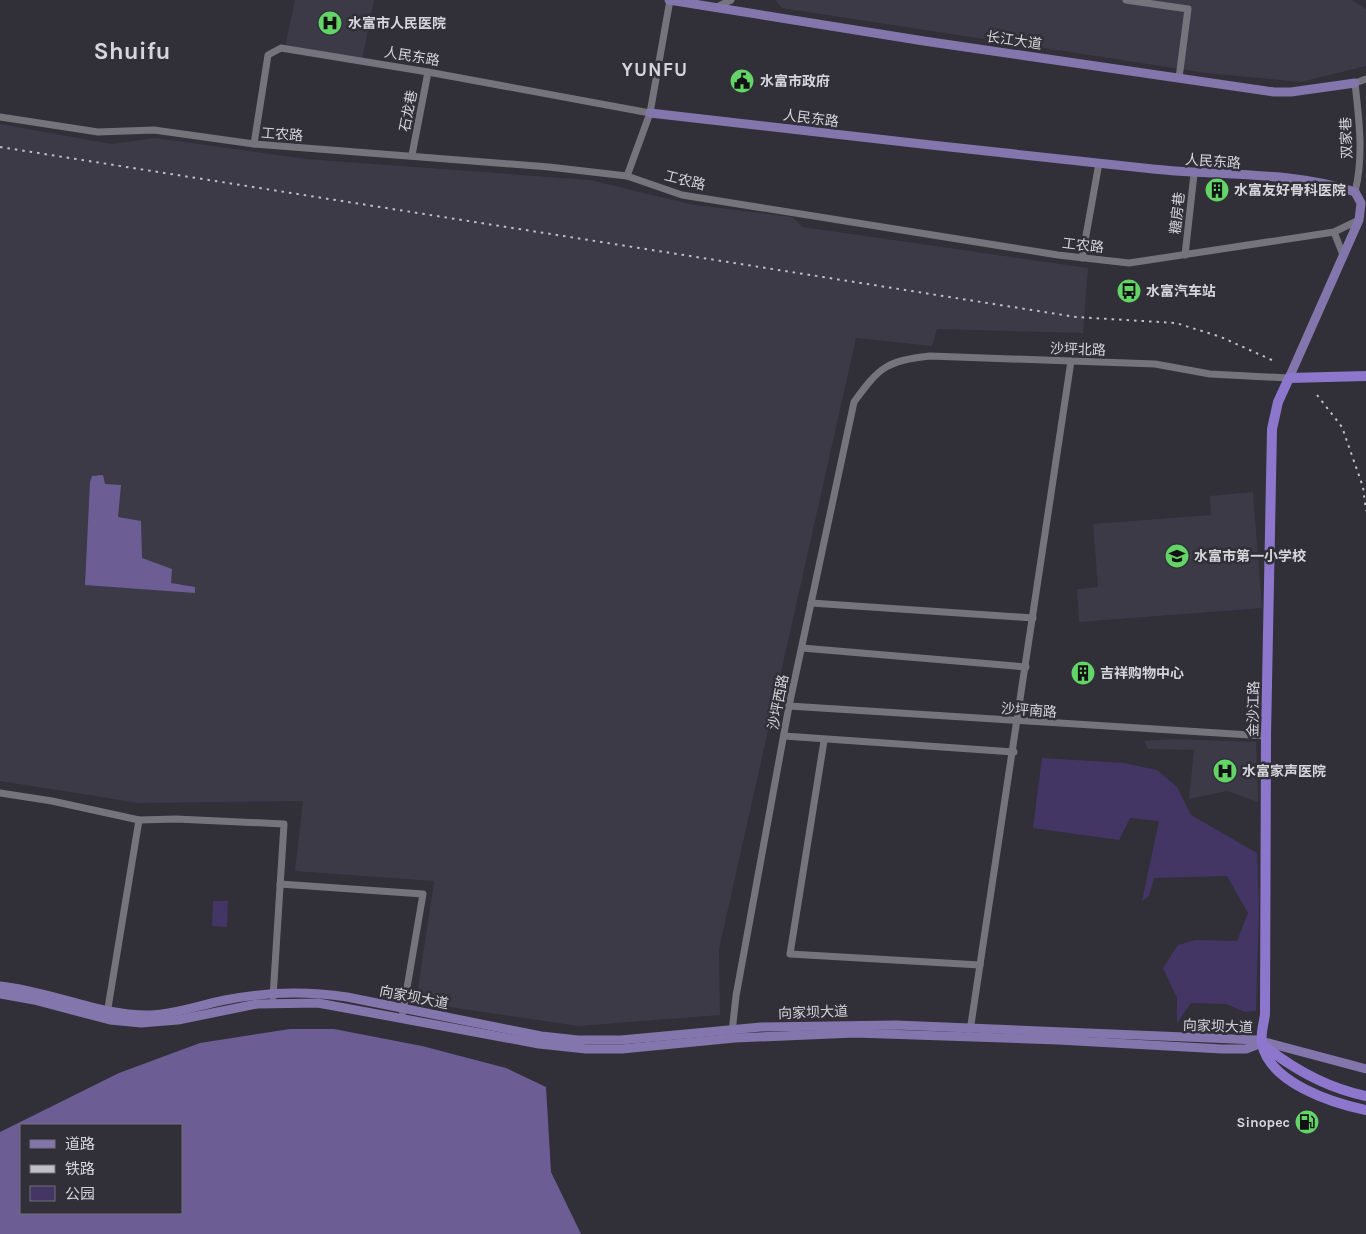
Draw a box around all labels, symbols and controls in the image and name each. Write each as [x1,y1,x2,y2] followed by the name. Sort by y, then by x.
[317,10,343,36] hospital icon: 水富市人民医院
[348,15,446,32] place label: 水富市人民医院
[985,28,1043,53] street label: 长江大道
[93,37,171,65] district label: Shuifu
[383,44,441,69] street label: 人民东路
[622,59,688,81] district label: YUNFU
[729,68,755,94] public building icon: 水富市政府
[760,73,830,90] place label: 水富市政府
[396,89,421,133] street label: 石龙巷
[782,107,840,130] street label: 人民东路
[1337,117,1356,159] street label: 双家巷
[260,125,304,144] street label: 工农路
[1184,151,1241,172] street label: 人民东路
[662,167,707,194] street label: 工农路
[1204,177,1230,203] building icon: 水富友好骨科医院
[1234,182,1346,199] place label: 水富友好骨科医院
[1167,191,1188,235] street label: 糖房巷
[1061,235,1105,256] street label: 工农路
[1116,278,1142,304] bus stop icon: 水富汽车站
[1146,283,1216,300] place label: 水富汽车站
[1050,340,1106,359] street label: 沙坪北路
[1164,543,1190,569] school or university icon: 水富市第一小学校
[1194,548,1306,565] place label: 水富市第一小学校
[1070,660,1096,686] building icon: 吉祥购物中心
[1100,665,1184,682] place label: 吉祥购物中心
[765,673,792,731] street label: 沙坪西路
[1245,681,1262,737] street label: 金沙江路
[1000,700,1057,721] street label: 沙坪南路
[1212,758,1238,784] hospital icon: 水富家声医院
[1242,763,1326,780] place label: 水富家声医院
[378,982,450,1013] street label: 向家坝大道
[778,1003,848,1022] street label: 向家坝大道
[1183,1017,1253,1036] street label: 向家坝大道
[1294,1109,1320,1135] fuel station icon: Sinopec
[1236,1114,1290,1131] place label: Sinopec
[20,1124,182,1214] legend
[65,1135,95,1153] text: 道路
[65,1160,95,1178] text: 铁路
[65,1185,95,1203] text: 公园

